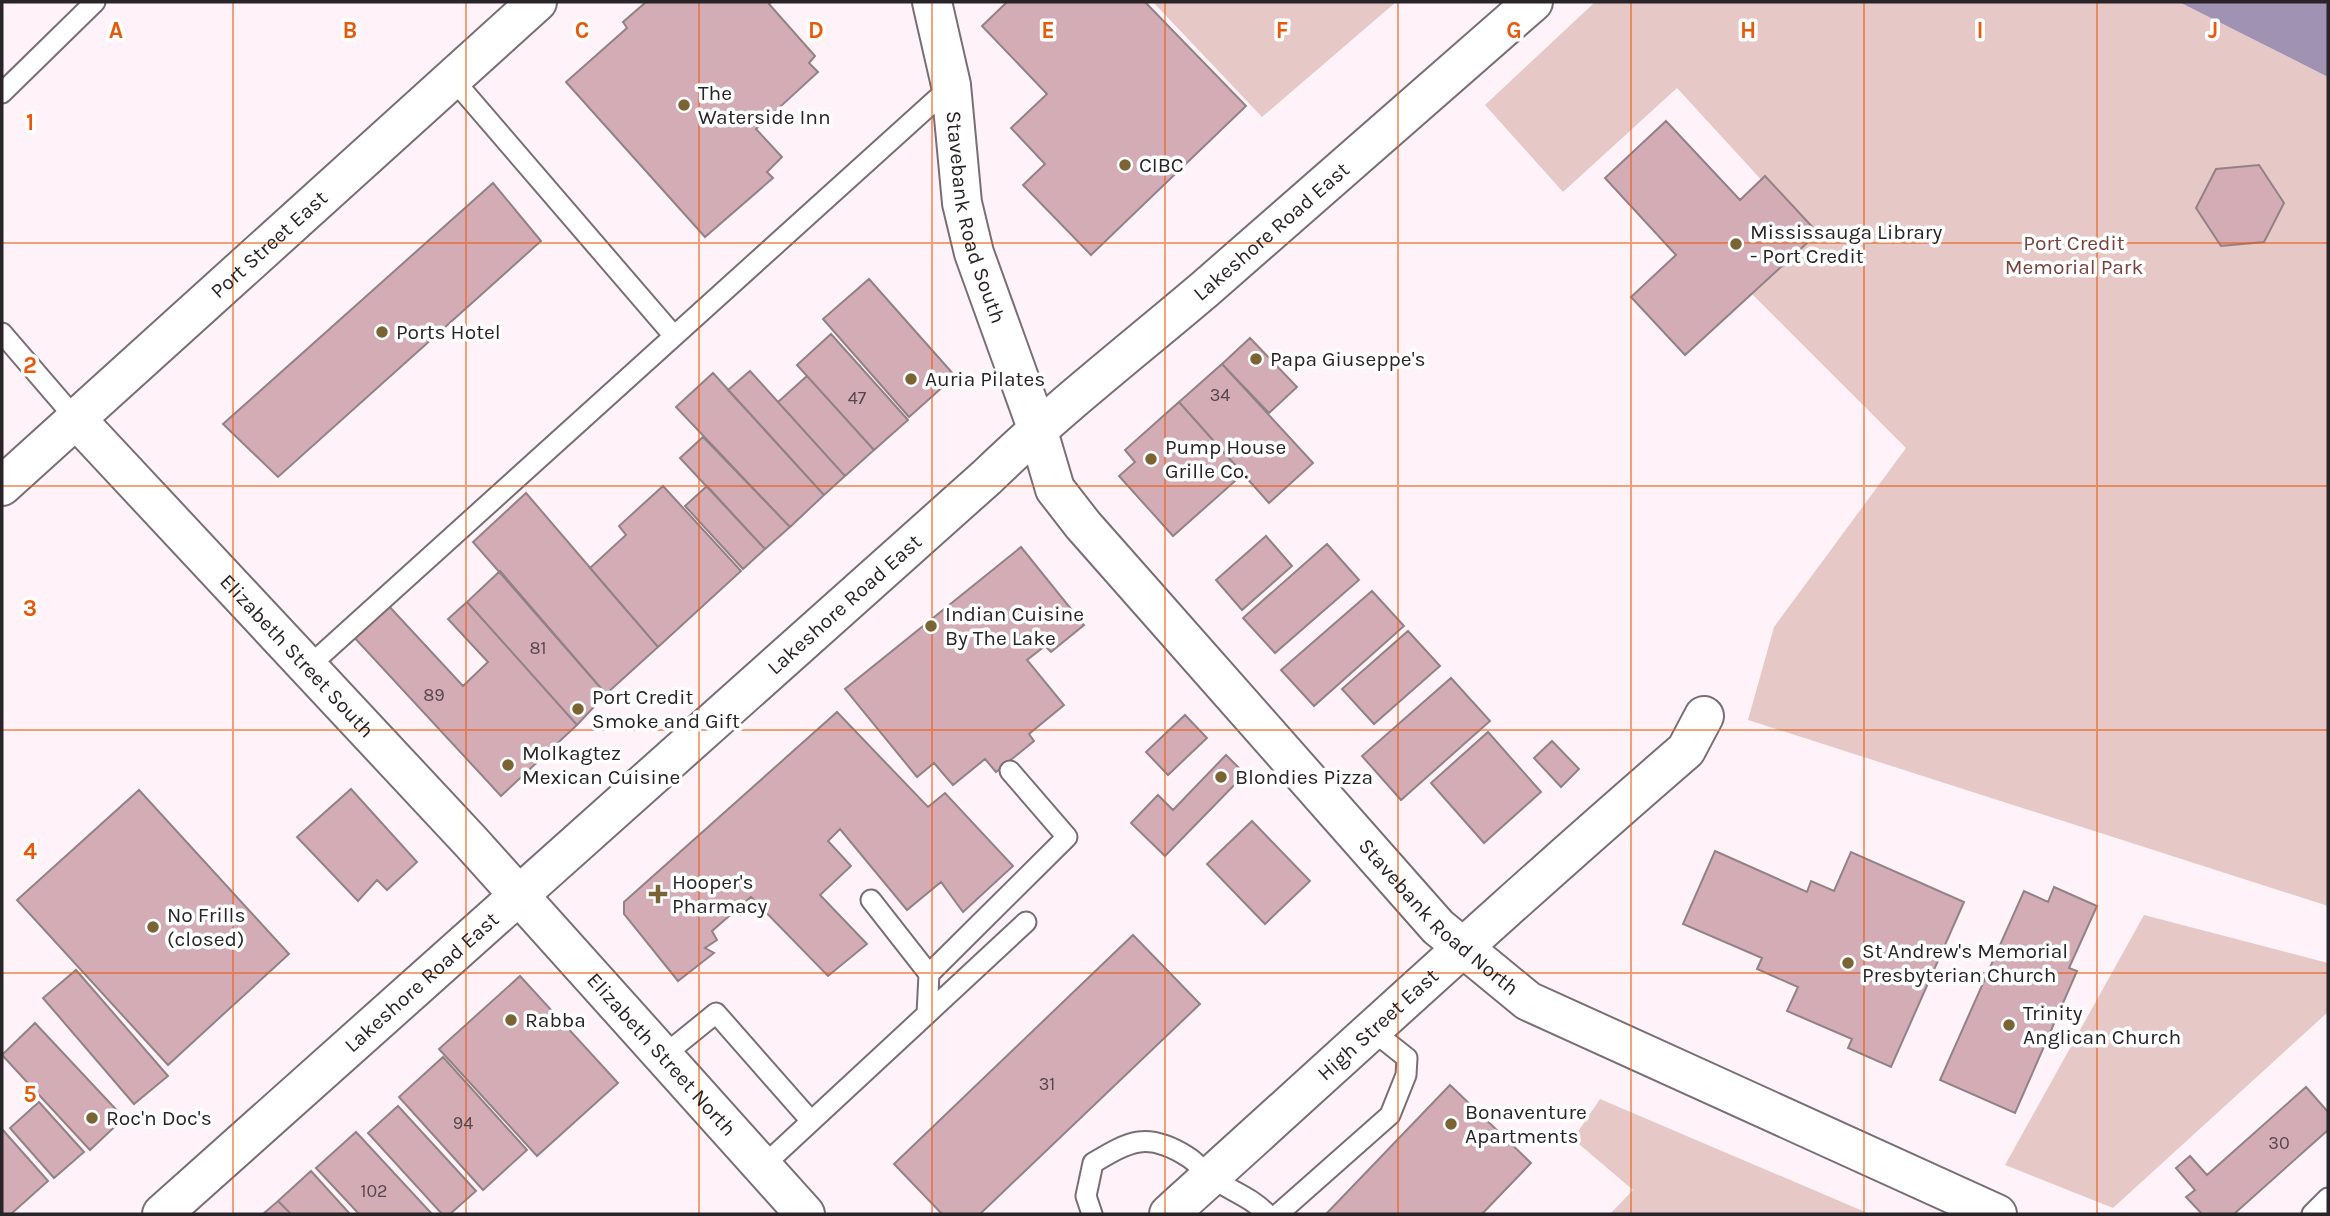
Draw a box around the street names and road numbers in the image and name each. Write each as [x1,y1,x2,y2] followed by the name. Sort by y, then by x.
[941,110,1010,327] street label: Stavebank Road South
[1189,157,1354,305] street label: Lakeshore Road East
[206,186,332,303] street label: Port Street East
[762,529,926,679] street label: Lakeshore Road East
[215,569,379,742] street label: Elizabeth Street South
[1354,834,1523,1000] street label: Stavebank Road North
[340,907,504,1057] street label: Lakeshore Road East
[1312,964,1443,1085] street label: High Street East
[582,968,741,1141] street label: Elizabeth Street North

